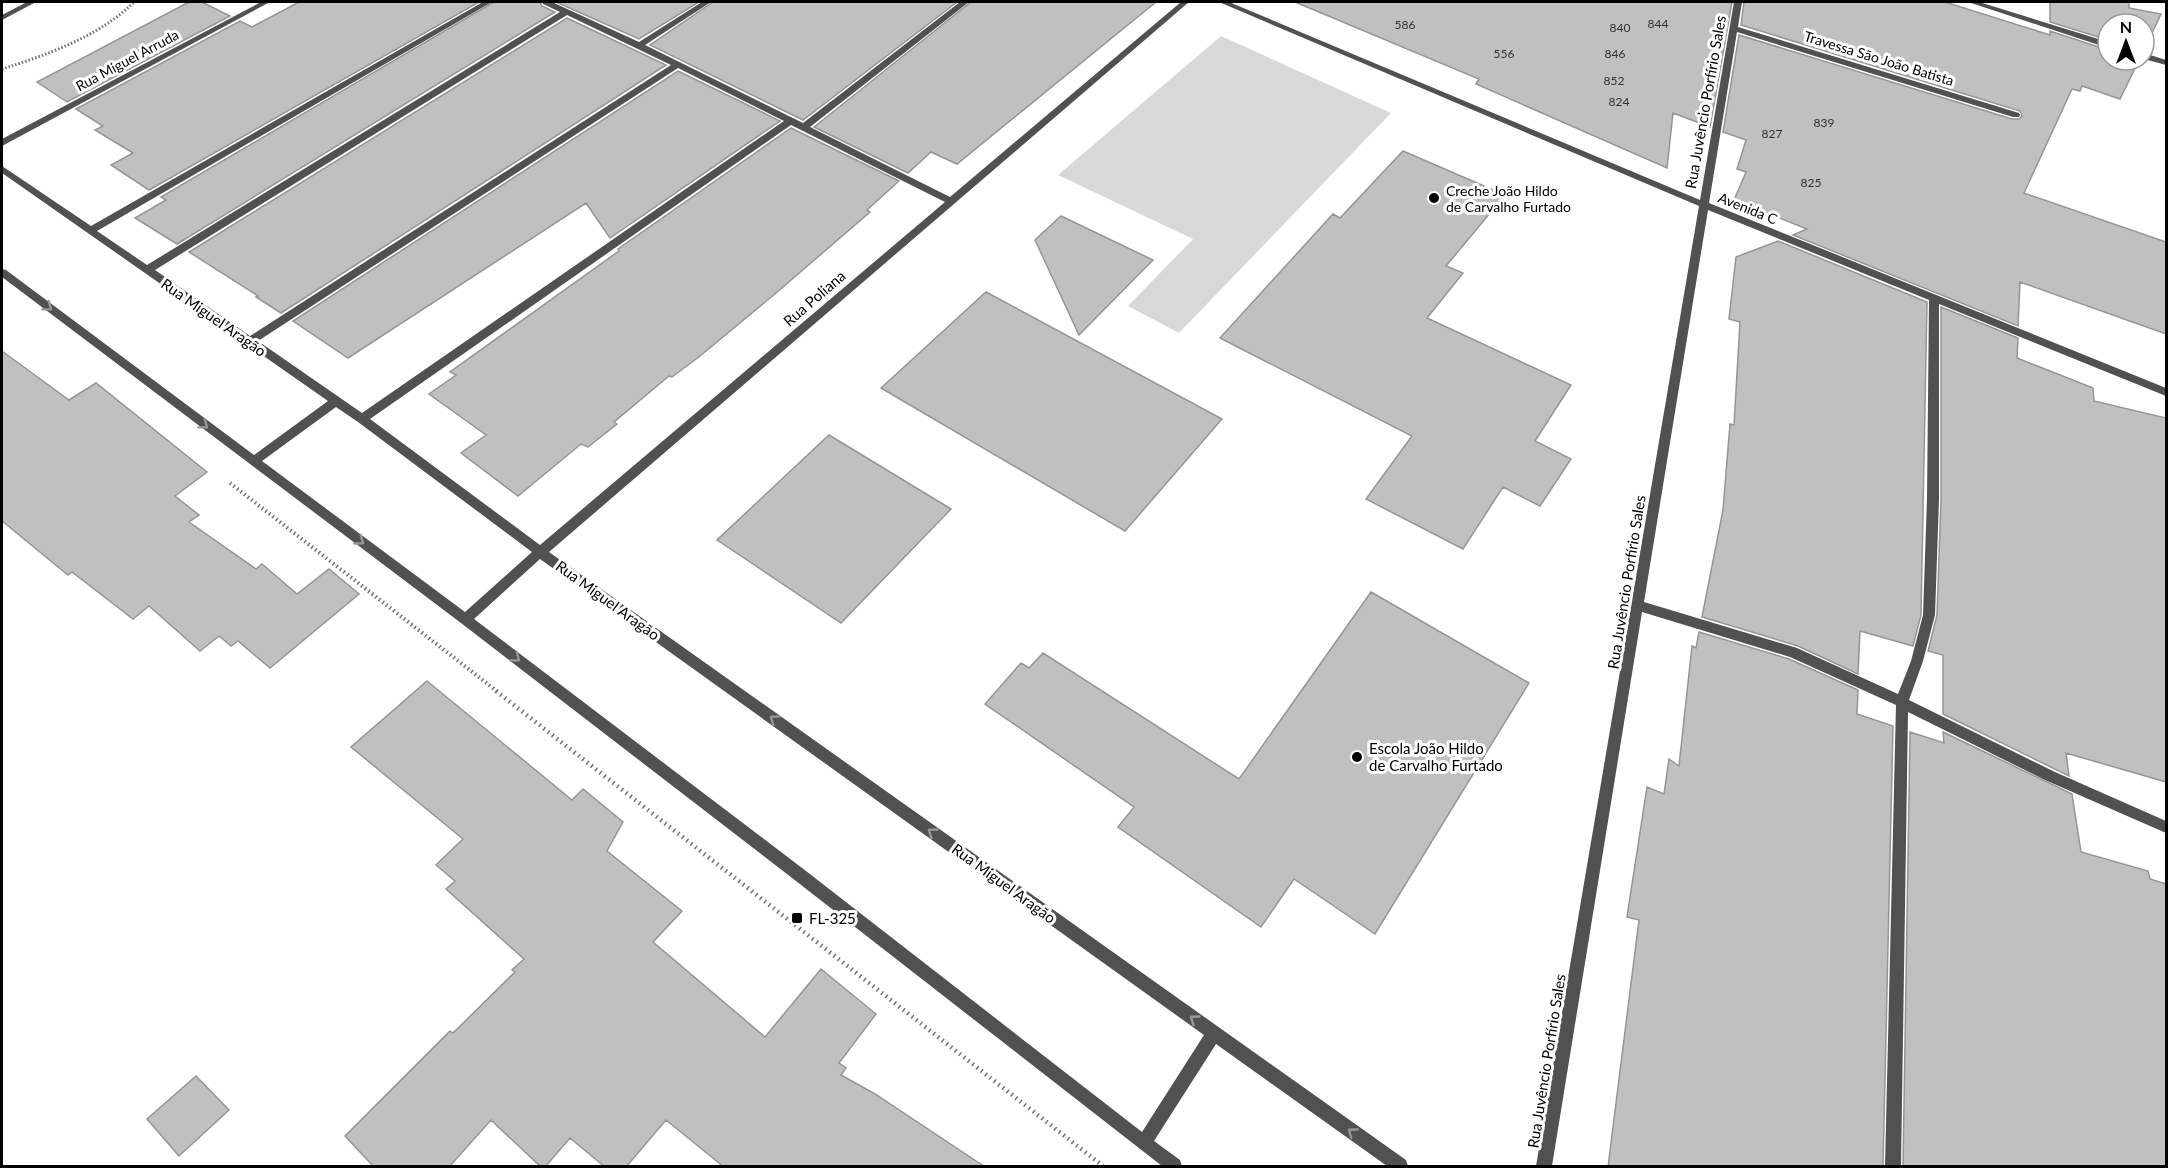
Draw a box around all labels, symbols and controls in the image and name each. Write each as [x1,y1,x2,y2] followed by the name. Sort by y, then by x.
[2096,12,2156,72] north arrow
[1681,14,1729,190] street label: Rua Juvêncio Porfírio Sales
[1648,16,1668,31] house number: 844
[1395,17,1415,32] house number: 586
[2120,17,2132,36] text: N
[1610,20,1630,35] house number: 840
[73,26,181,94] street label: Rua Miguel Arruda
[1802,27,1956,89] street label: Travessa São João Batista
[1494,46,1514,61] house number: 556
[1605,46,1625,61] house number: 846
[1604,73,1624,88] house number: 852
[1609,94,1629,109] house number: 824
[1814,115,1834,130] house number: 839
[1762,126,1782,141] house number: 827
[1801,175,1821,190] house number: 825
[1446,182,1571,215] place label: Creche João Hildo de Carvalho Furtado
[1716,188,1781,228] street label: Avenida C
[1427,191,1441,205] marker: Creche João Hildo de Carvalho Furtado
[779,266,849,330] street label: Rua Poliana
[158,274,270,360] street label: Rua Miguel Aragão
[42,300,53,311] one-way arrow
[197,418,208,429] one-way arrow
[1603,494,1649,670] street label: Rua Juvêncio Porfírio Sales
[354,534,365,545] one-way arrow
[553,556,663,644] street label: Rua Miguel Aragão
[510,651,521,662] one-way arrow
[769,715,780,726] one-way arrow
[1369,739,1503,774] place label: Escola João Hildo de Carvalho Furtado
[1350,750,1364,764] marker: Escola João Hildo de Carvalho Furtado
[928,828,939,839] one-way arrow
[949,839,1059,927] street label: Rua Miguel Aragão
[809,909,856,927] place label: FL-325
[790,911,804,925] marker: FL-325
[1523,973,1569,1149] street label: Rua Juvêncio Porfírio Sales
[1189,1015,1200,1026] one-way arrow
[1348,1129,1359,1140] one-way arrow

